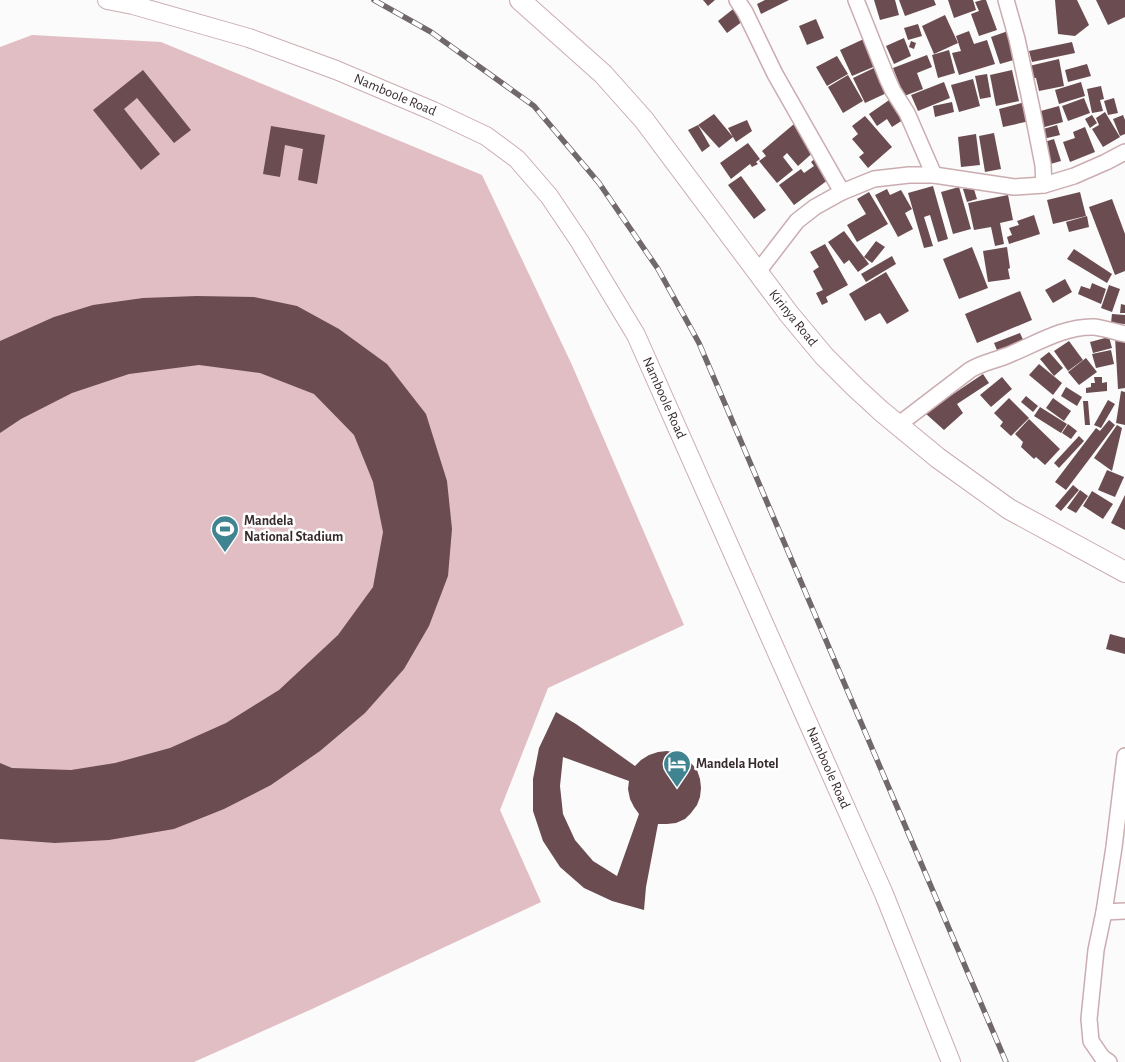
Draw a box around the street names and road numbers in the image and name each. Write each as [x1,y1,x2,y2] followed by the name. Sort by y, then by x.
[352,71,438,119] street label: Namboole Road
[766,287,820,349] street label: Kirinya Road
[640,355,688,441] street label: Namboole Road
[804,725,852,811] street label: Namboole Road

